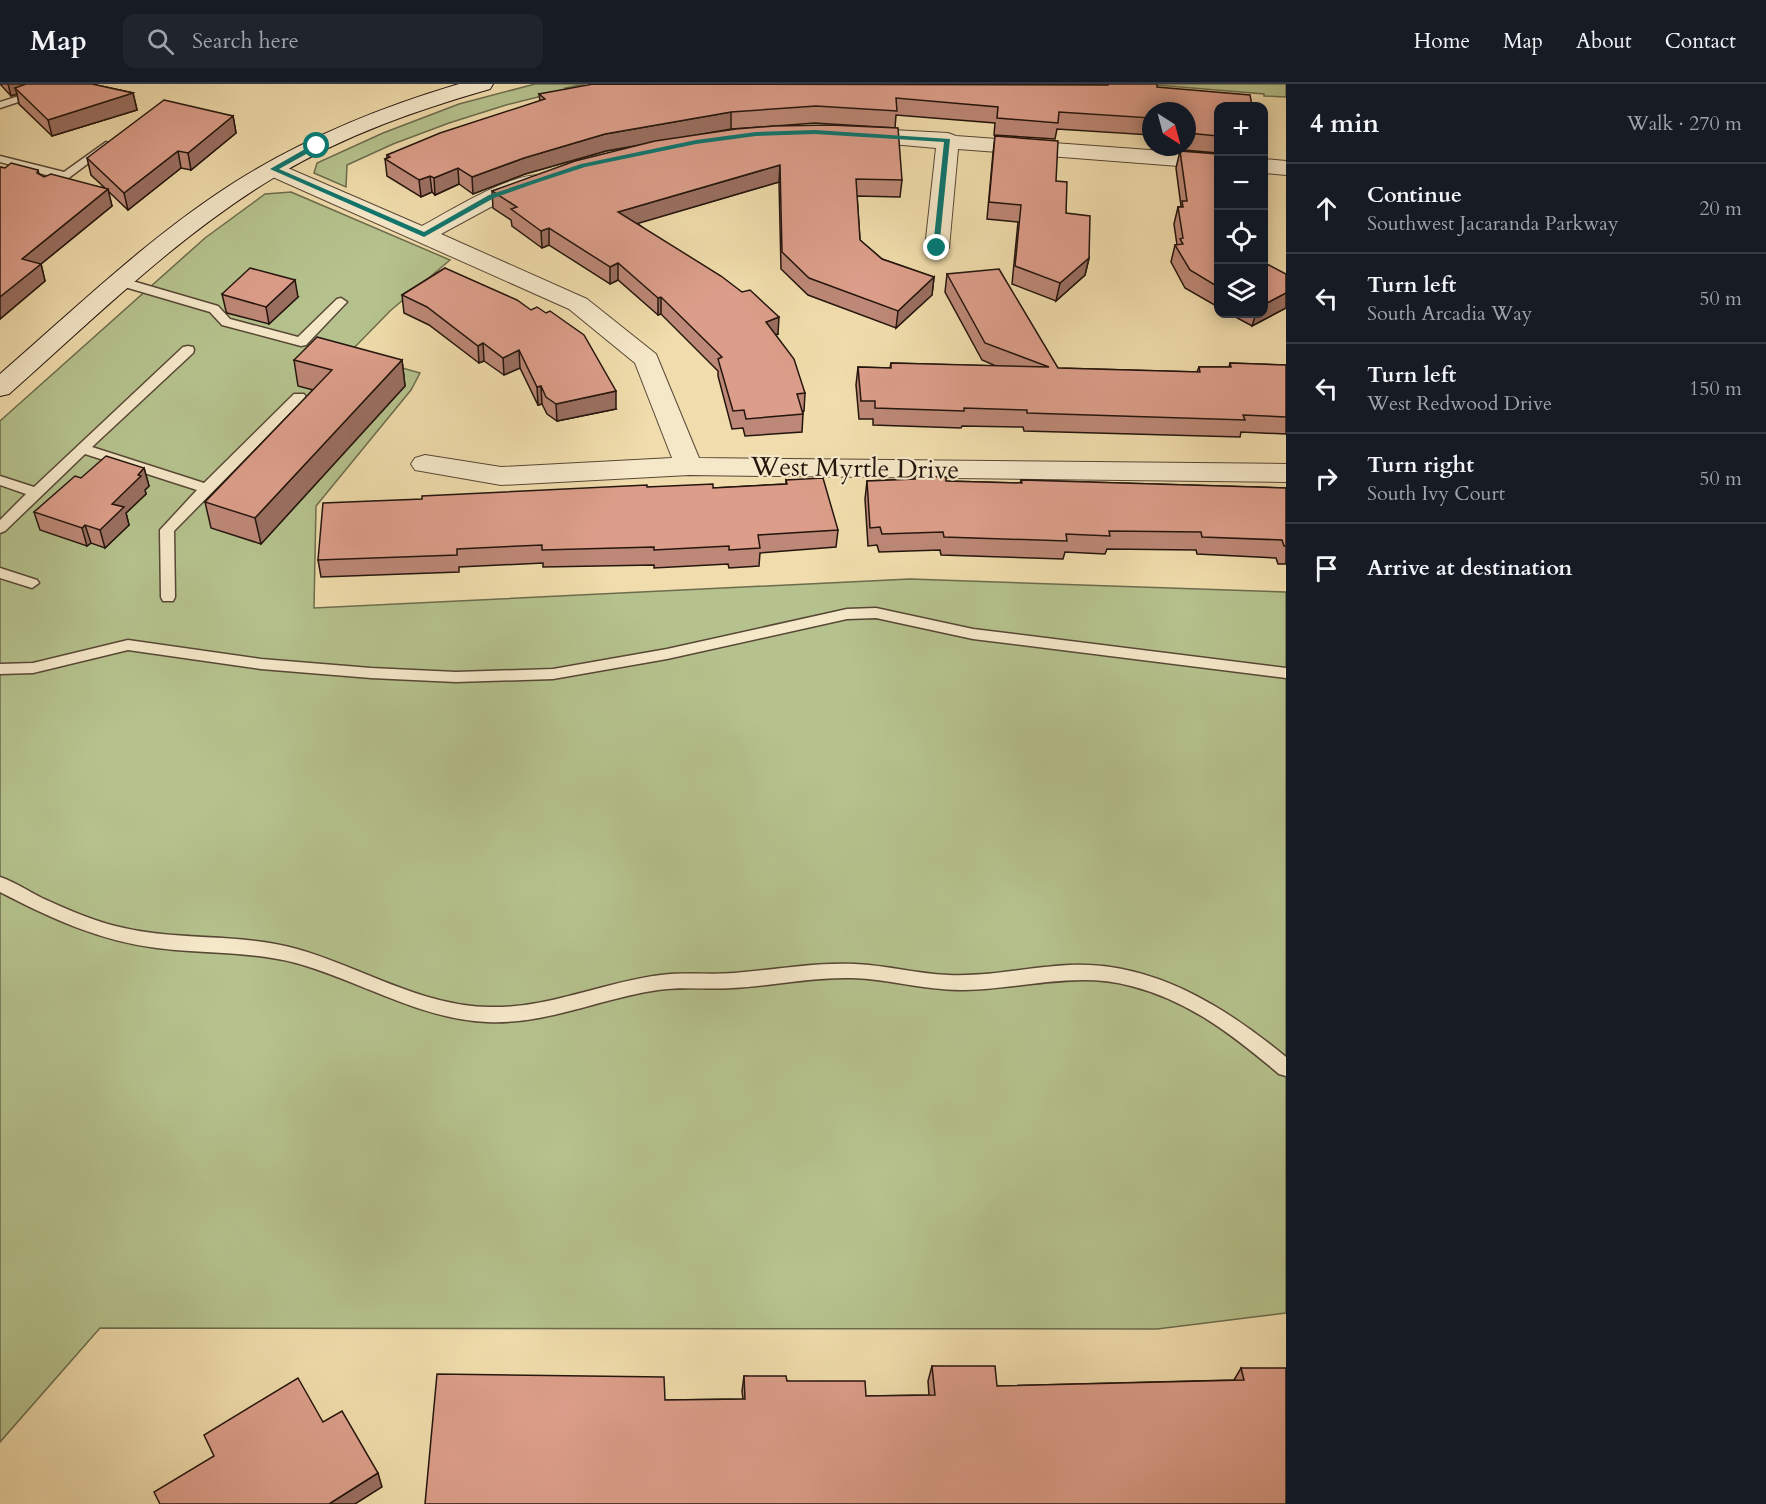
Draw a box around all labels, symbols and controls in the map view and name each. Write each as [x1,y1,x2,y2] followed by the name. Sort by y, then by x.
[123,14,543,68] search box
[30,22,87,60] text: Map
[144,25,177,58] icon: search
[192,26,299,56] text: Search here
[1414,27,1470,56] text: Home
[1503,27,1543,56] text: Map
[1576,27,1632,56] text: About
[1665,27,1736,56] text: Contact
[1142,102,1196,156] north arrow
[1214,102,1268,318] map controls
[1214,102,1268,156] button: +
[1310,106,1379,141] text: 4 min
[1627,110,1742,137] text: Walk · 270 m
[303,132,329,158] route start
[1214,156,1268,210] button: −
[1367,180,1462,210] text: Continue
[1310,192,1343,225] icon: ahead
[1699,195,1742,222] text: 20 m
[1214,210,1268,264] button: locate
[1367,210,1618,237] text: Southwest Jacaranda Parkway
[923,234,949,260] route end
[1214,264,1268,318] button: layers
[1367,270,1456,300] text: Turn left
[1310,282,1343,315] icon: left
[1699,285,1742,312] text: 50 m
[1367,300,1532,327] text: South Arcadia Way
[1367,360,1456,390] text: Turn left
[1310,372,1343,405] icon: left
[1689,375,1742,402] text: 150 m
[1367,390,1552,417] text: West Redwood Drive
[749,449,960,487] street label: West Myrtle Drive
[1367,450,1474,480] text: Turn right
[1310,462,1343,495] icon: right
[1699,465,1742,492] text: 50 m
[1367,480,1505,507] text: South Ivy Court
[1310,552,1343,585] icon: arrive
[1367,553,1572,583] text: Arrive at destination

